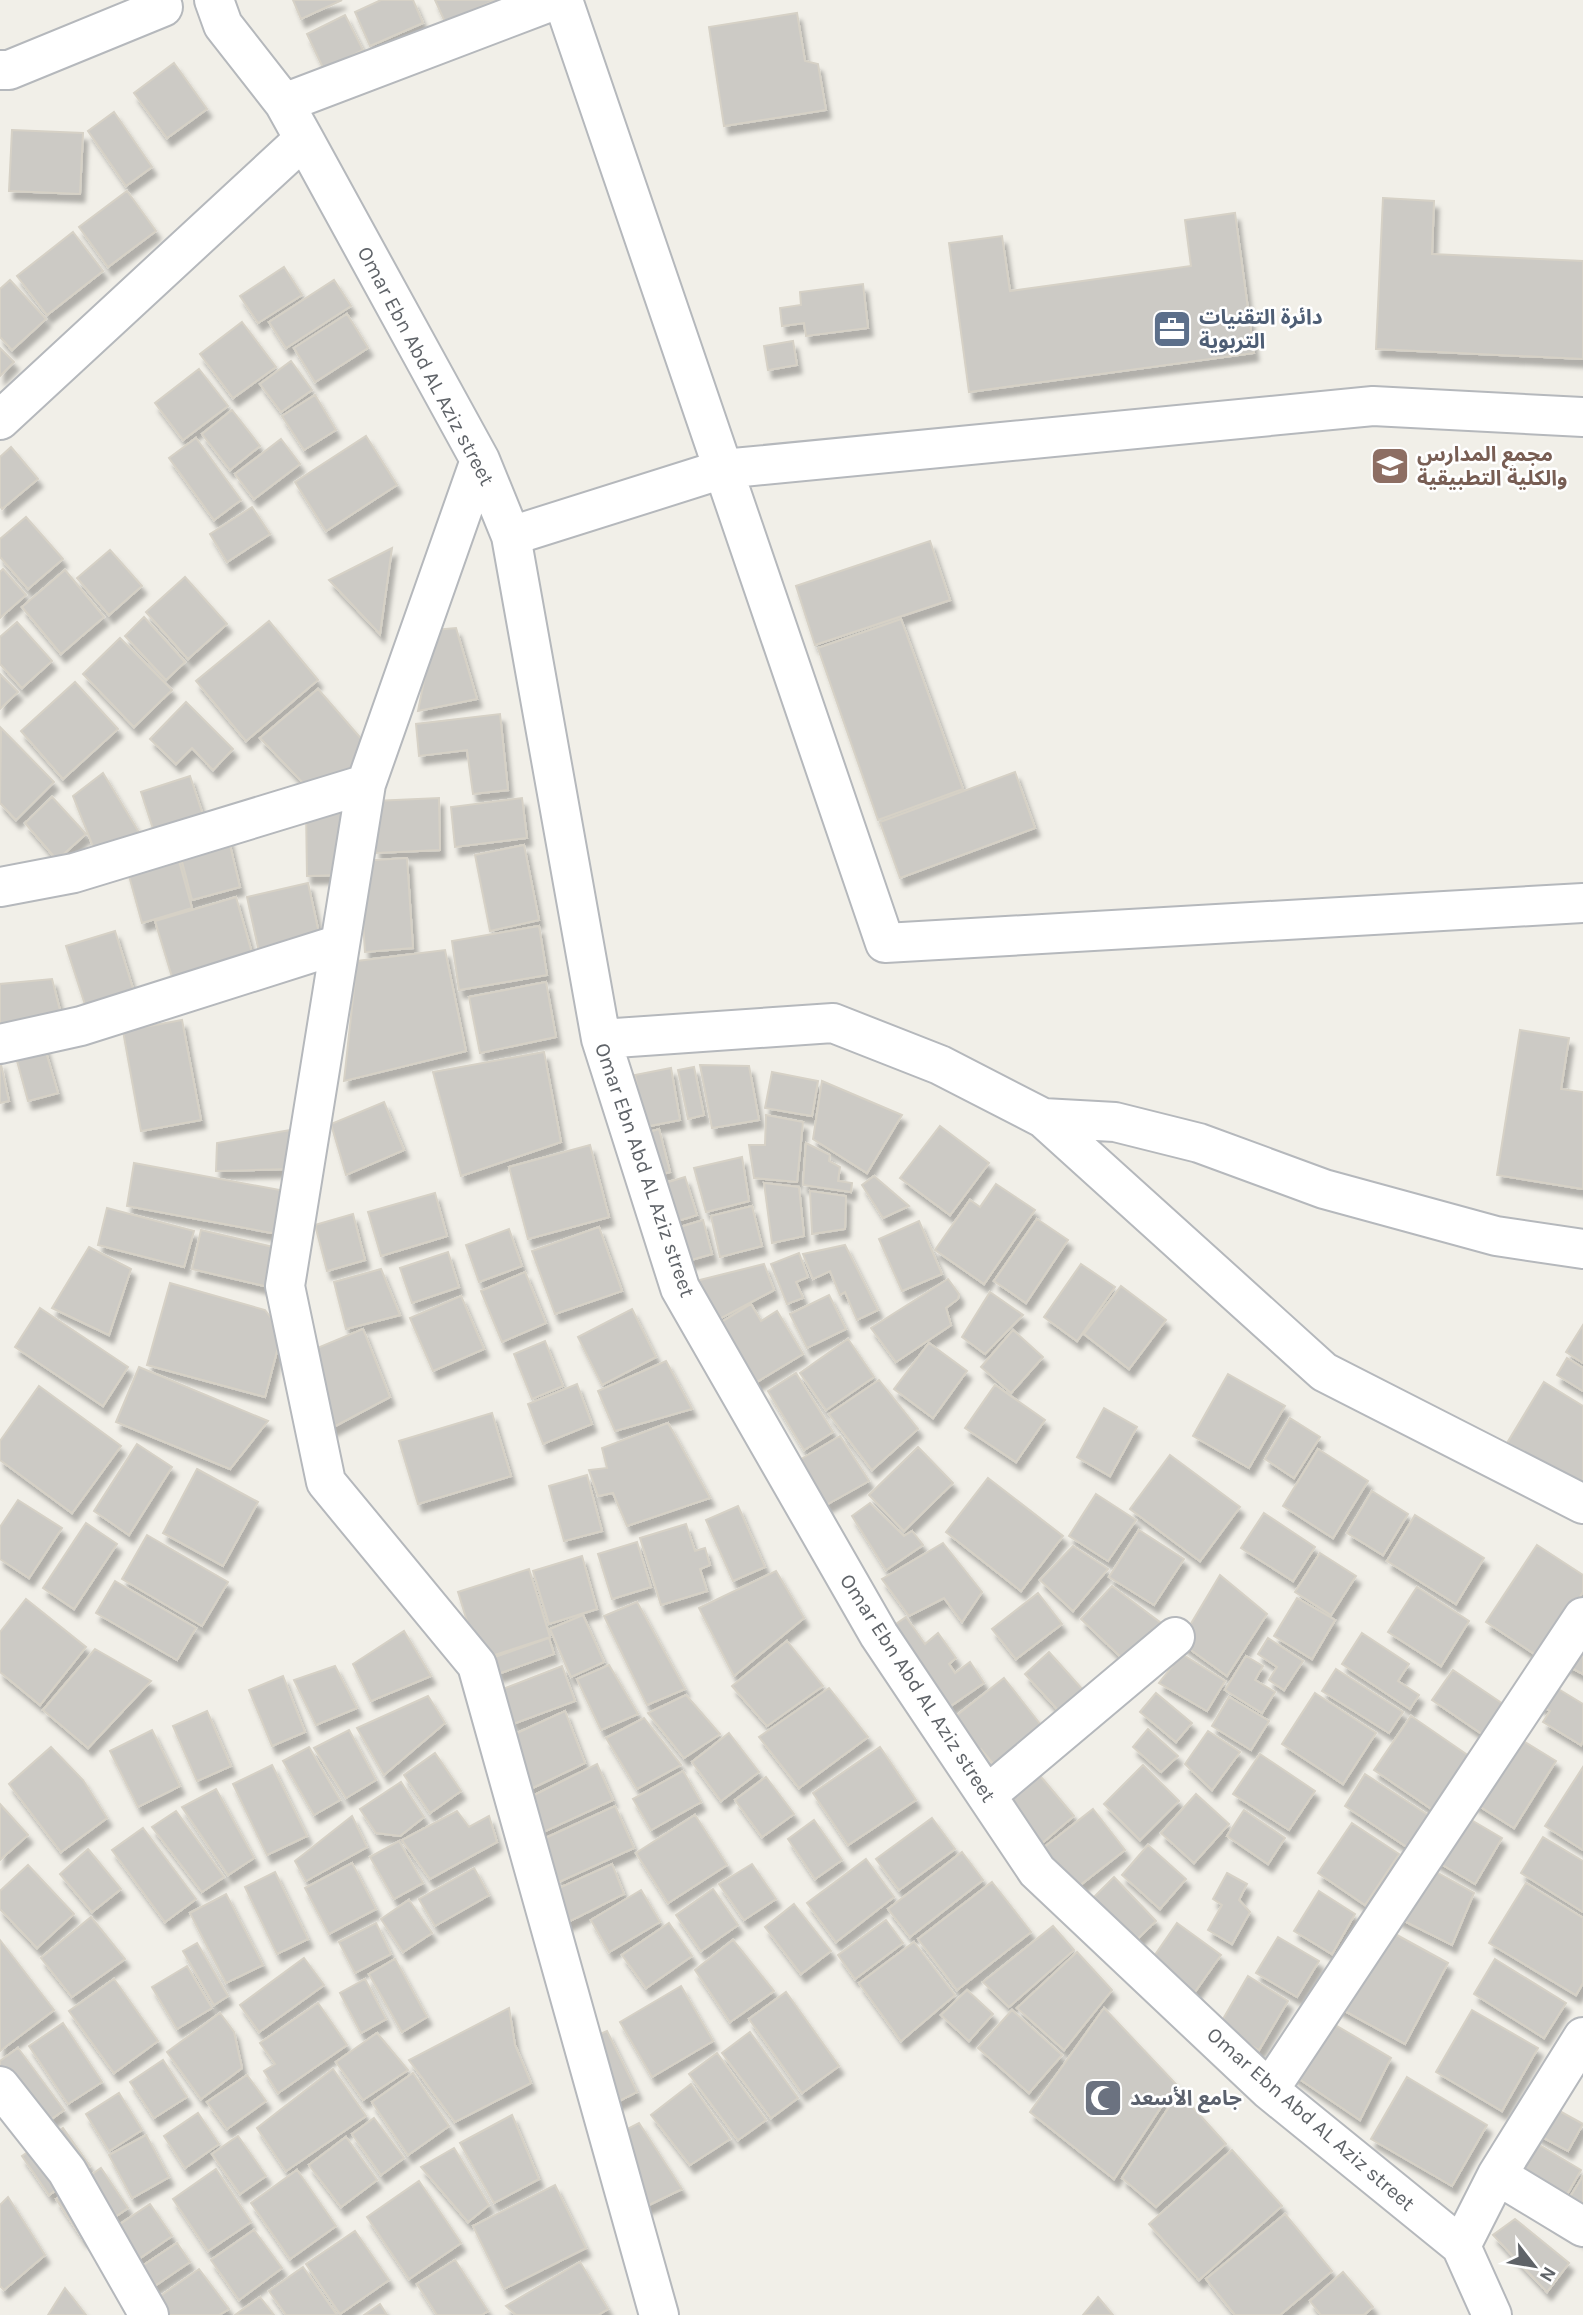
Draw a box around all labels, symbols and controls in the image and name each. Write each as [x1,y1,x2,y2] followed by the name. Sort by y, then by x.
[353,242,499,490] street label: Omar Ebn Abd AL Aziz street
[1199,305,1323,353] place label: دائرة التقنيات التربوية
[1151,308,1193,350] office icon: دائرة التقنيات التربوية
[1417,442,1568,490] place label: مجمع المدارس والكلية التطبيقية
[1369,445,1411,487] school or university icon: مجمع المدارس والكلية التطبيقية
[590,1040,700,1300] street label: Omar Ebn Abd AL Aziz street
[835,1569,1001,1807] street label: Omar Ebn Abd AL Aziz street
[1202,2022,1420,2216] street label: Omar Ebn Abd AL Aziz street
[1082,2077,1124,2119] mosque icon: جامع الأسعد
[1130,2086,1242,2113] place label: جامع الأسعد
[1499,2231,1569,2301] north arrow
[1535,2263,1561,2286] text: N

